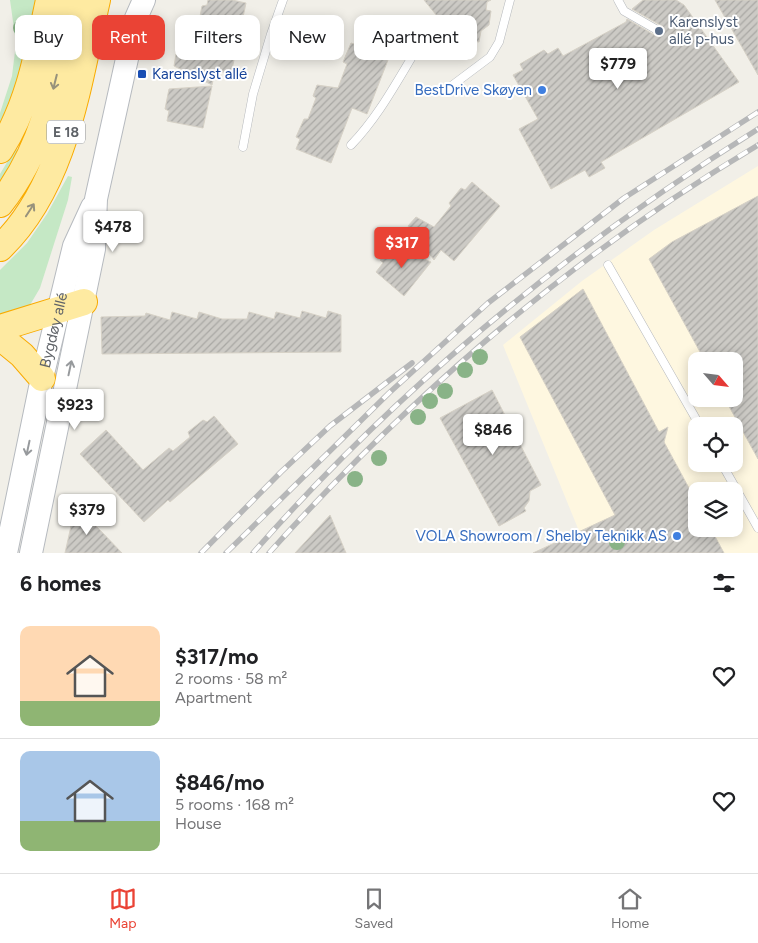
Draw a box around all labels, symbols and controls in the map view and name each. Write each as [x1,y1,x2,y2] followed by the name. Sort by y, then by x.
[669,13,738,48] place label: Karenslyst allé p-hus
[15,15,82,60] chip: Buy
[92,15,165,60] chip: Rent
[175,15,260,60] chip: Filters
[270,15,344,60] chip: New
[354,15,477,60] chip: Apartment
[653,25,665,37] marker: Karenslyst allé p-hus
[588,48,648,90] pin: $779
[600,54,636,73] text: $779
[152,65,247,83] place label: Karenslyst allé
[136,68,148,80] marker: Karenslyst allé
[50,73,59,89] one-way arrow
[415,81,532,99] place label: BestDrive Skøyen
[536,84,548,96] marker: BestDrive Skøyen
[47,120,85,144] road number: E 18
[25,203,35,217] one-way arrow
[83,210,143,253] pin: $478
[94,217,132,236] text: $478
[372,226,432,269] pin: $317
[385,233,419,252] text: $317
[36,290,71,370] street label: Bygdøy allé
[688,352,742,408] north arrow
[688,352,743,537] map controls
[65,361,75,377] one-way arrow
[45,388,105,431] pin: $923
[57,395,93,414] text: $923
[463,414,523,456] pin: $846
[688,417,743,472] button: locate
[474,420,512,439] text: $846
[22,440,32,456] one-way arrow
[688,482,743,537] button: layers
[57,494,117,536] pin: $379
[69,500,105,519] text: $379
[415,527,667,545] place label: VOLA Showroom / Shelby Teknikk AS
[671,530,683,542] marker: VOLA Showroom / Shelby Teknikk AS
[710,569,738,597] icon: filters
[20,571,101,596] text: 6 homes
[175,644,258,669] text: $317/mo
[60,646,120,706] icon: home
[710,662,738,690] icon: heart
[175,669,287,688] text: 2 rooms · 58 m²
[175,688,252,707] text: Apartment
[175,770,265,795] text: $846/mo
[60,771,120,831] icon: home
[710,787,738,815] icon: heart
[175,795,294,814] text: 5 rooms · 168 m²
[175,814,221,833] text: House
[109,885,137,932] tab: Map
[355,885,393,932] tab: Saved
[611,885,649,932] tab: Home

